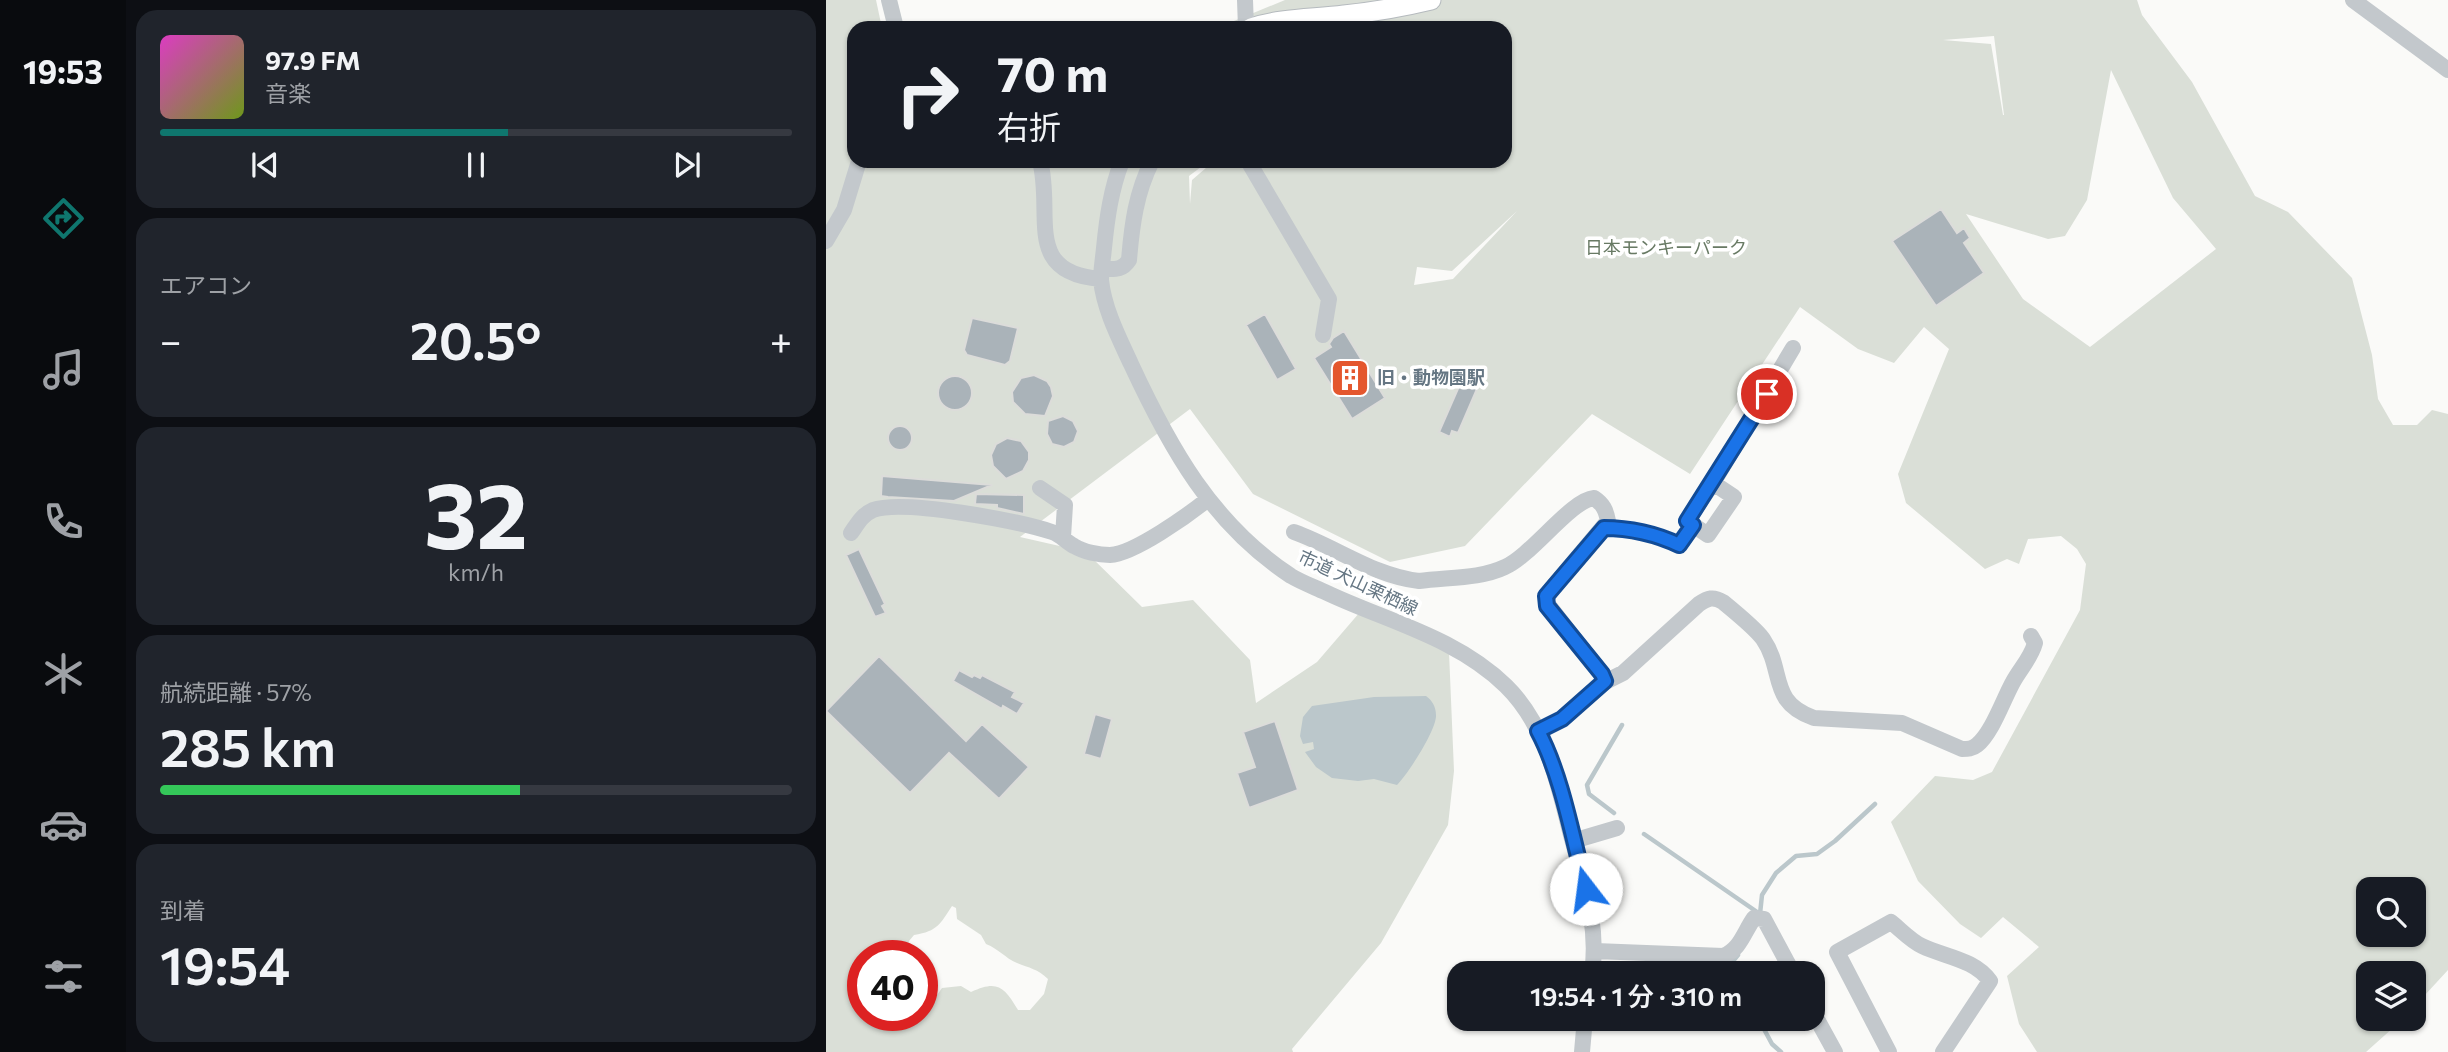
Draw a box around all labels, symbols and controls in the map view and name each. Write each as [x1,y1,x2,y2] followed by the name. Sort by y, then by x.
[997,42,1108,102] text: 70 m
[265,44,361,75] text: 97.9 FM
[882,49,973,140] icon: right
[23,51,103,91] text: 19:53
[265,79,311,107] text: 音楽
[997,106,1061,146] text: 右折
[246,146,284,184] icon: previous
[457,146,495,184] icon: pause
[668,146,706,184] icon: next
[39,194,88,243] icon: directions
[1585,236,1747,258] park label: 日本モンキーパーク
[160,271,252,299] text: エアコン
[410,307,541,371] text: 20.5°
[160,316,182,363] text: −
[770,316,792,363] text: +
[39,345,88,394] icon: music
[1329,357,1371,399] building icon: 旧・動物園駅
[1737,364,1797,424] pin
[1377,366,1485,388] place label: 旧・動物園駅
[1748,375,1786,413] icon: arrive
[424,456,528,568] text: 32
[39,497,88,546] icon: phone
[1295,545,1422,619] street label: 市道 犬山栗栖線
[448,558,504,586] text: km/h
[39,649,88,698] icon: climate
[160,678,312,706] text: 航続距離 · 57%
[160,714,336,778] text: 285 km
[39,800,88,849] icon: car
[1549,852,1623,926] position arrow
[2356,877,2426,1031] map controls
[2356,877,2426,947] button: search
[160,896,206,924] text: 到着
[160,932,290,996] text: 19:54
[847,940,938,1031] speed limit sign: 40
[39,952,88,1001] icon: filters
[2356,961,2426,1031] button: layers
[1530,980,1742,1011] text: 19:54 · 1 分 · 310 m

